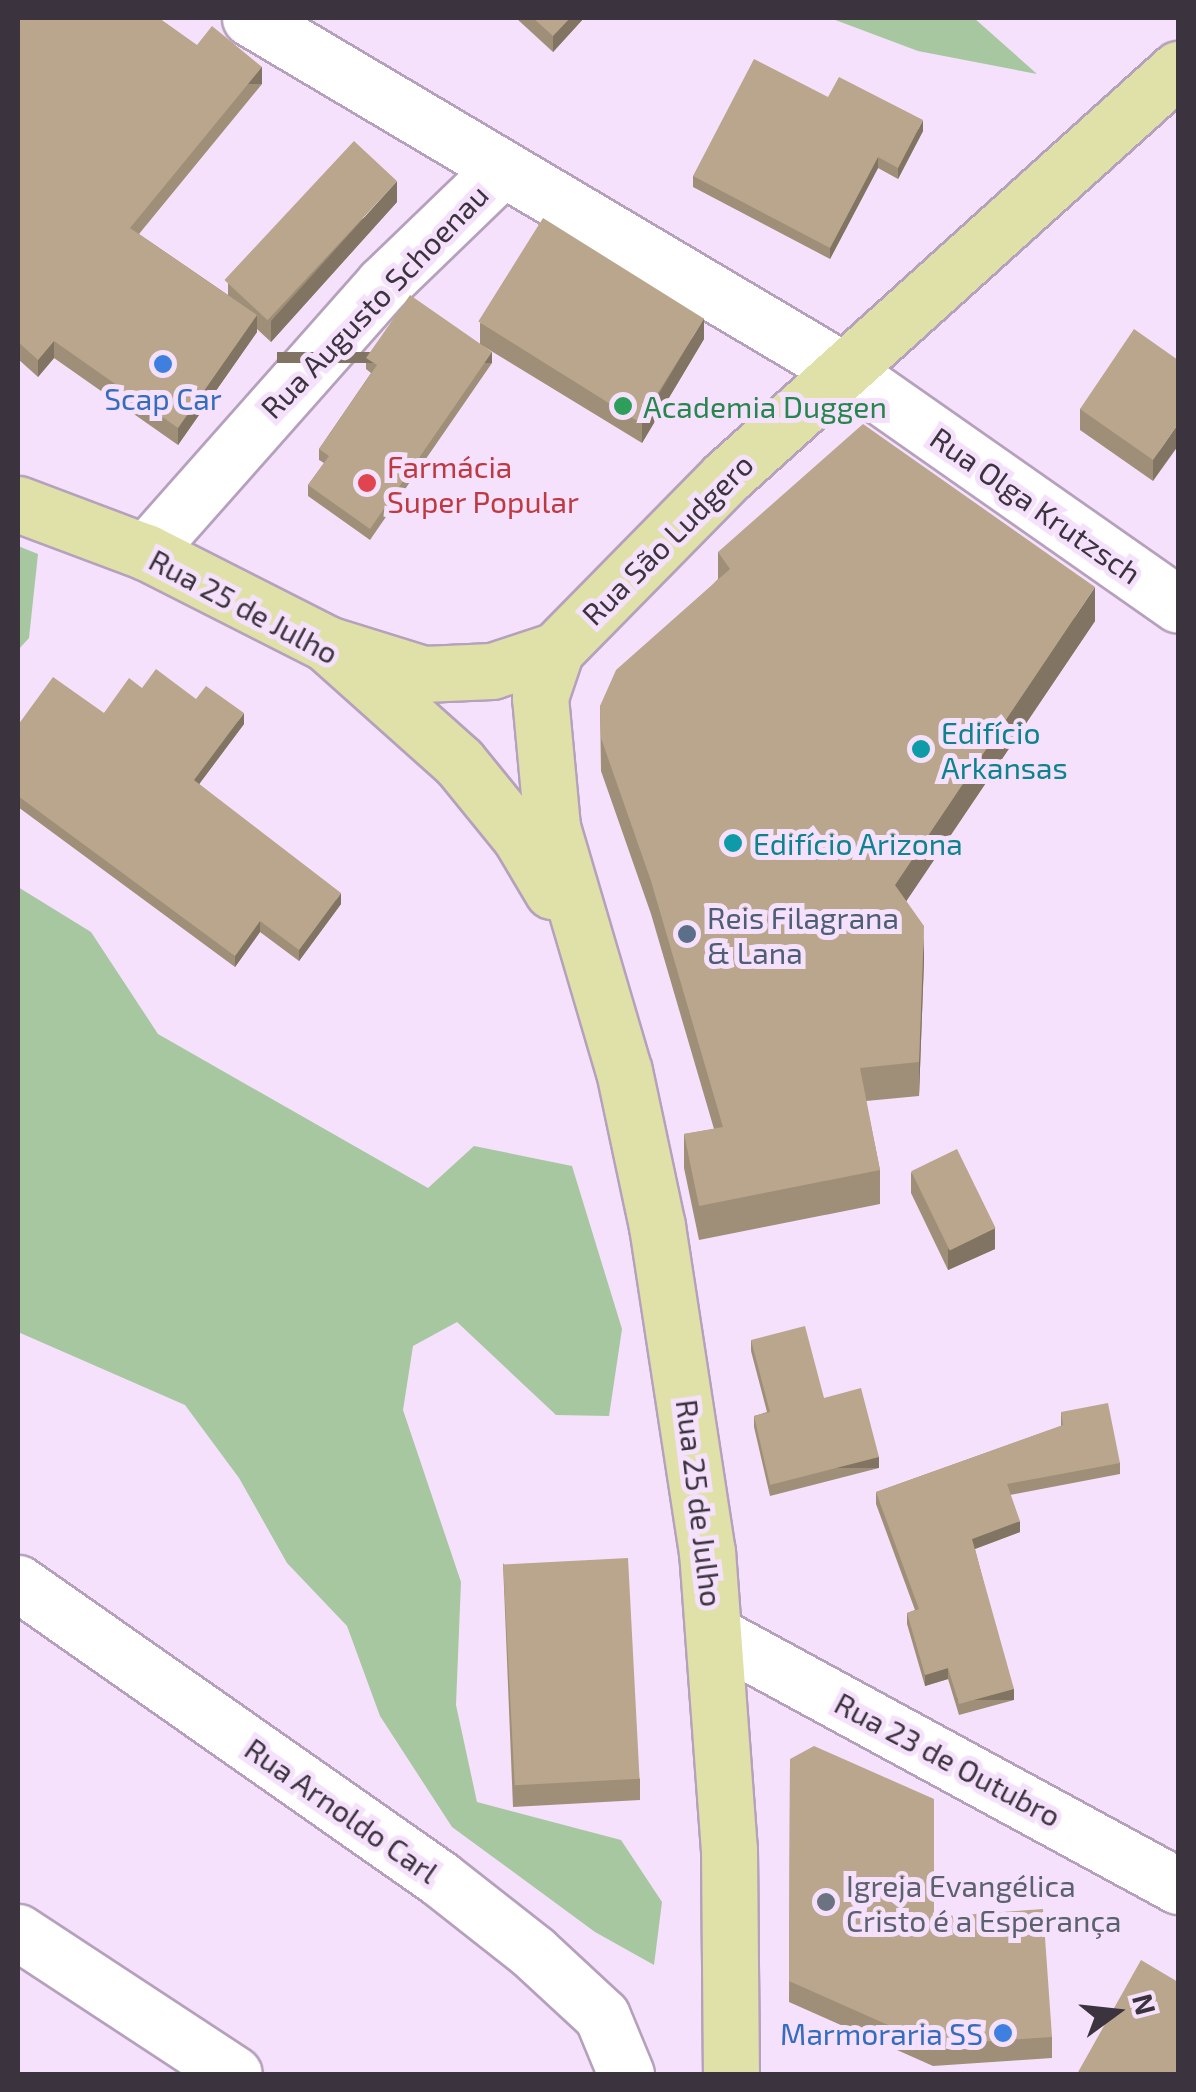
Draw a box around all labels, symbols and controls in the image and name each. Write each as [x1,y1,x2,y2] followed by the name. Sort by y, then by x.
[253,176,495,426] street label: Rua Augusto Schoenau
[152,353,174,375] marker: Scap Car
[104,380,222,416] place label: Scap Car
[643,388,887,424] place label: Academia Duggen
[612,395,634,417] marker: Academia Duggen
[924,419,1148,591] street label: Rua Olga Krutzsch
[574,446,760,632] street label: Rua São Ludgero
[387,448,580,518] place label: Farmácia Super Popular
[356,472,378,494] marker: Farmácia Super Popular
[143,541,345,671] street label: Rua 25 de Julho
[941,714,1068,784] place label: Edifício Arkansas
[910,738,932,760] marker: Edifício Arkansas
[753,825,963,861] place label: Edifício Arizona
[722,832,744,854] marker: Edifício Arizona
[707,899,899,970] place label: Reis Filagrana & Lana
[676,923,698,945] marker: Reis Filagrana & Lana
[669,1397,731,1609] street label: Rua 25 de Julho
[829,1684,1067,1834] street label: Rua 23 de Outubro
[238,1730,446,1890] street label: Rua Arnoldo Carl
[846,1867,1122,1938] place label: Igreja Evangélica Cristo é a Esperança
[815,1891,837,1913] marker: Igreja Evangélica Cristo é a Esperança
[1066,1962,1166,2062] north arrow
[1126,1990,1164,2018] text: N
[780,2015,983,2051] place label: Marmoraria SS
[992,2022,1014,2044] marker: Marmoraria SS

